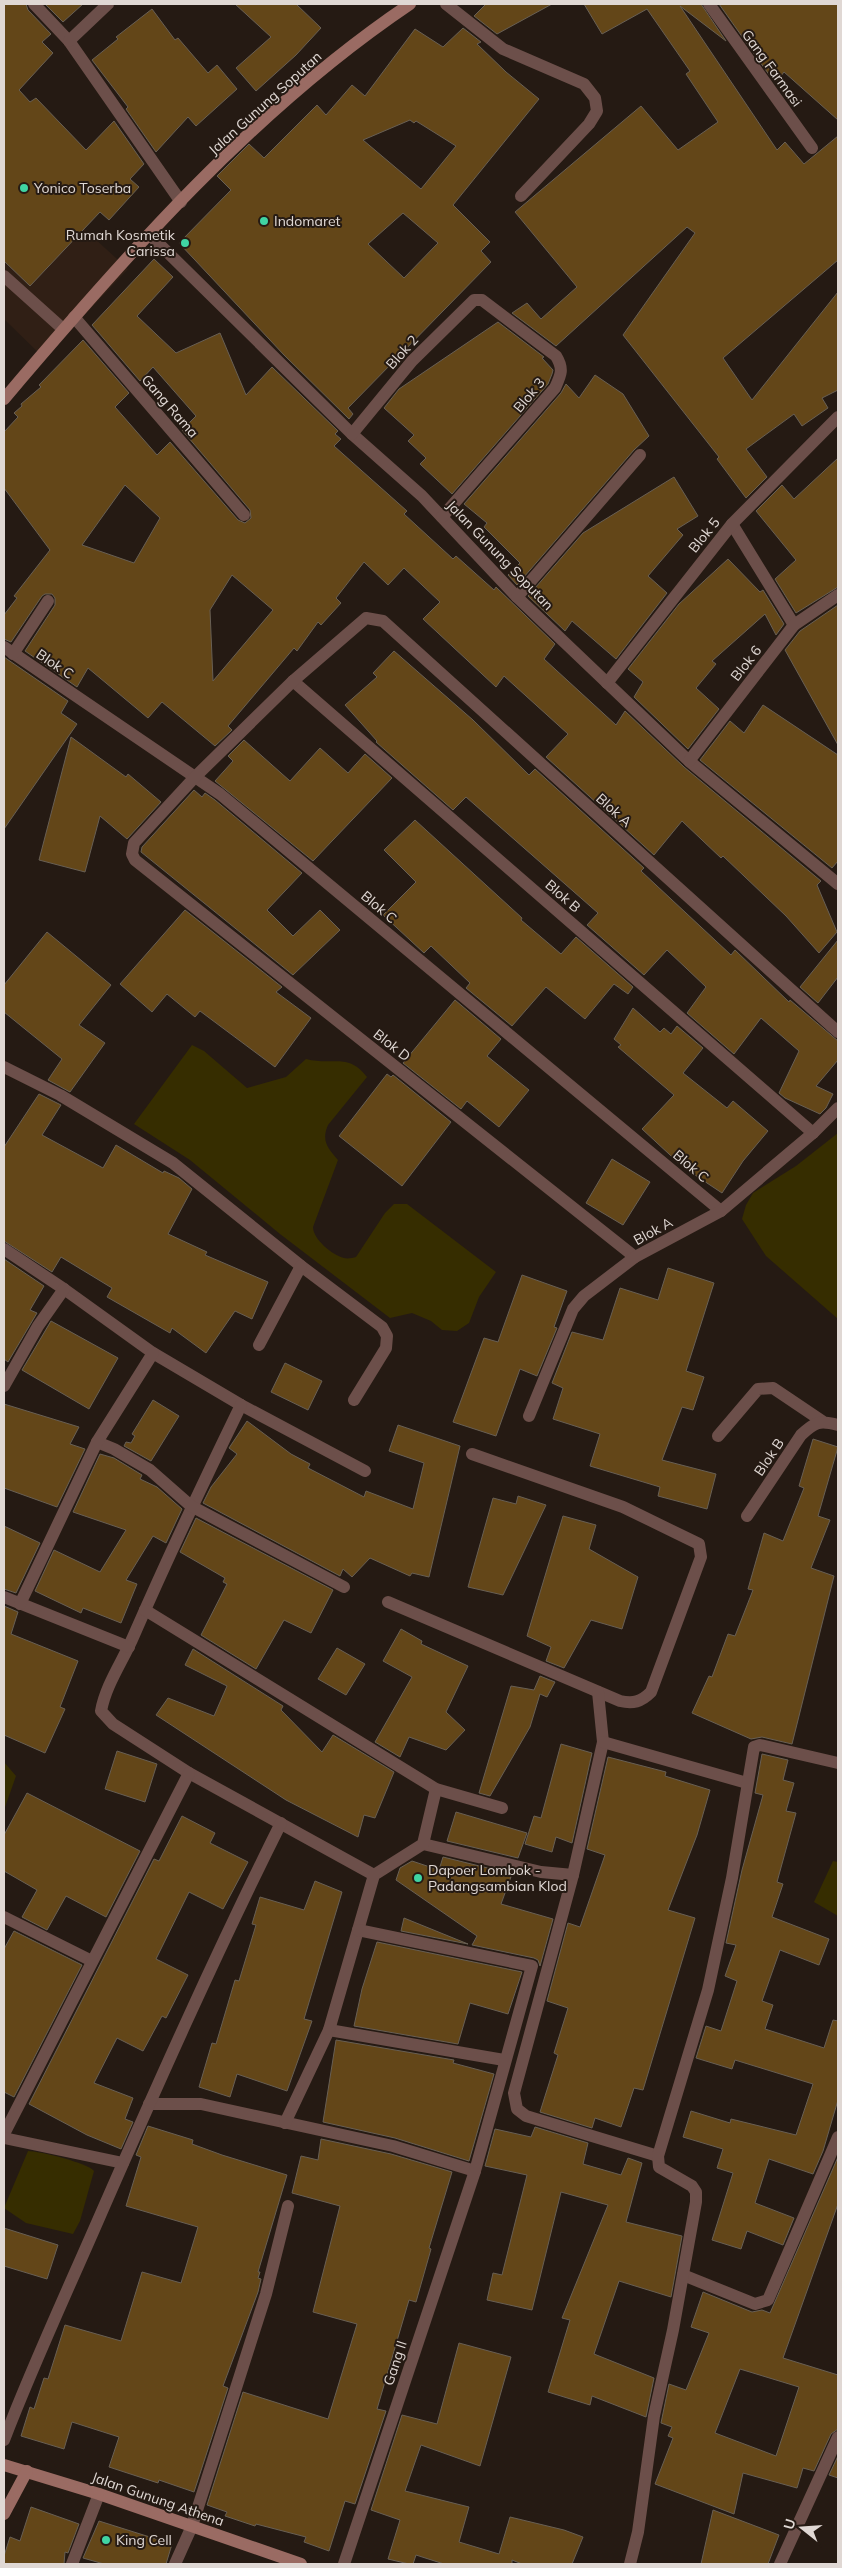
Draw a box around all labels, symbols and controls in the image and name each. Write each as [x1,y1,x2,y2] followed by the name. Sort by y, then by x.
[738,26,806,110] street label: Gang Farmasi
[205,47,325,159] street label: Jalan Gunung Soputan
[33,179,131,197] place label: Yonico Toserba
[18,182,30,194] marker: Yonico Toserba
[274,212,341,230] place label: Indomaret
[258,215,270,227] marker: Indomaret
[66,226,176,260] place label: Rumah Kosmetik Carissa
[179,237,191,249] marker: Rumah Kosmetik Carissa
[382,331,422,373] street label: Blok 2
[138,371,202,441] street label: Gang Rama
[509,374,549,416] street label: Blok 3
[443,496,557,614] street label: Jalan Gunung Soputan
[684,514,724,556] street label: Blok 5
[727,642,765,684] street label: Blok 6
[33,645,77,683] street label: Blok C
[592,789,636,831] street label: Blok A
[542,876,584,916] street label: Blok B
[357,887,401,927] street label: Blok C
[370,1025,414,1065] street label: Blok D
[669,1146,713,1186] street label: Blok C
[630,1213,676,1249] street label: Blok A
[750,1435,788,1479] street label: Blok B
[428,1861,567,1895] place label: Dapoer Lombok - Padangsambian Klod
[412,1872,424,1884] marker: Dapoer Lombok - Padangsambian Klod
[379,2338,411,2388] street label: Gang II
[89,2468,227,2530] street label: Jalan Gunung Athena
[777,2503,827,2553] north arrow
[779,2517,800,2532] text: U
[116,2531,172,2549] place label: King Cell
[100,2534,112,2546] marker: King Cell

